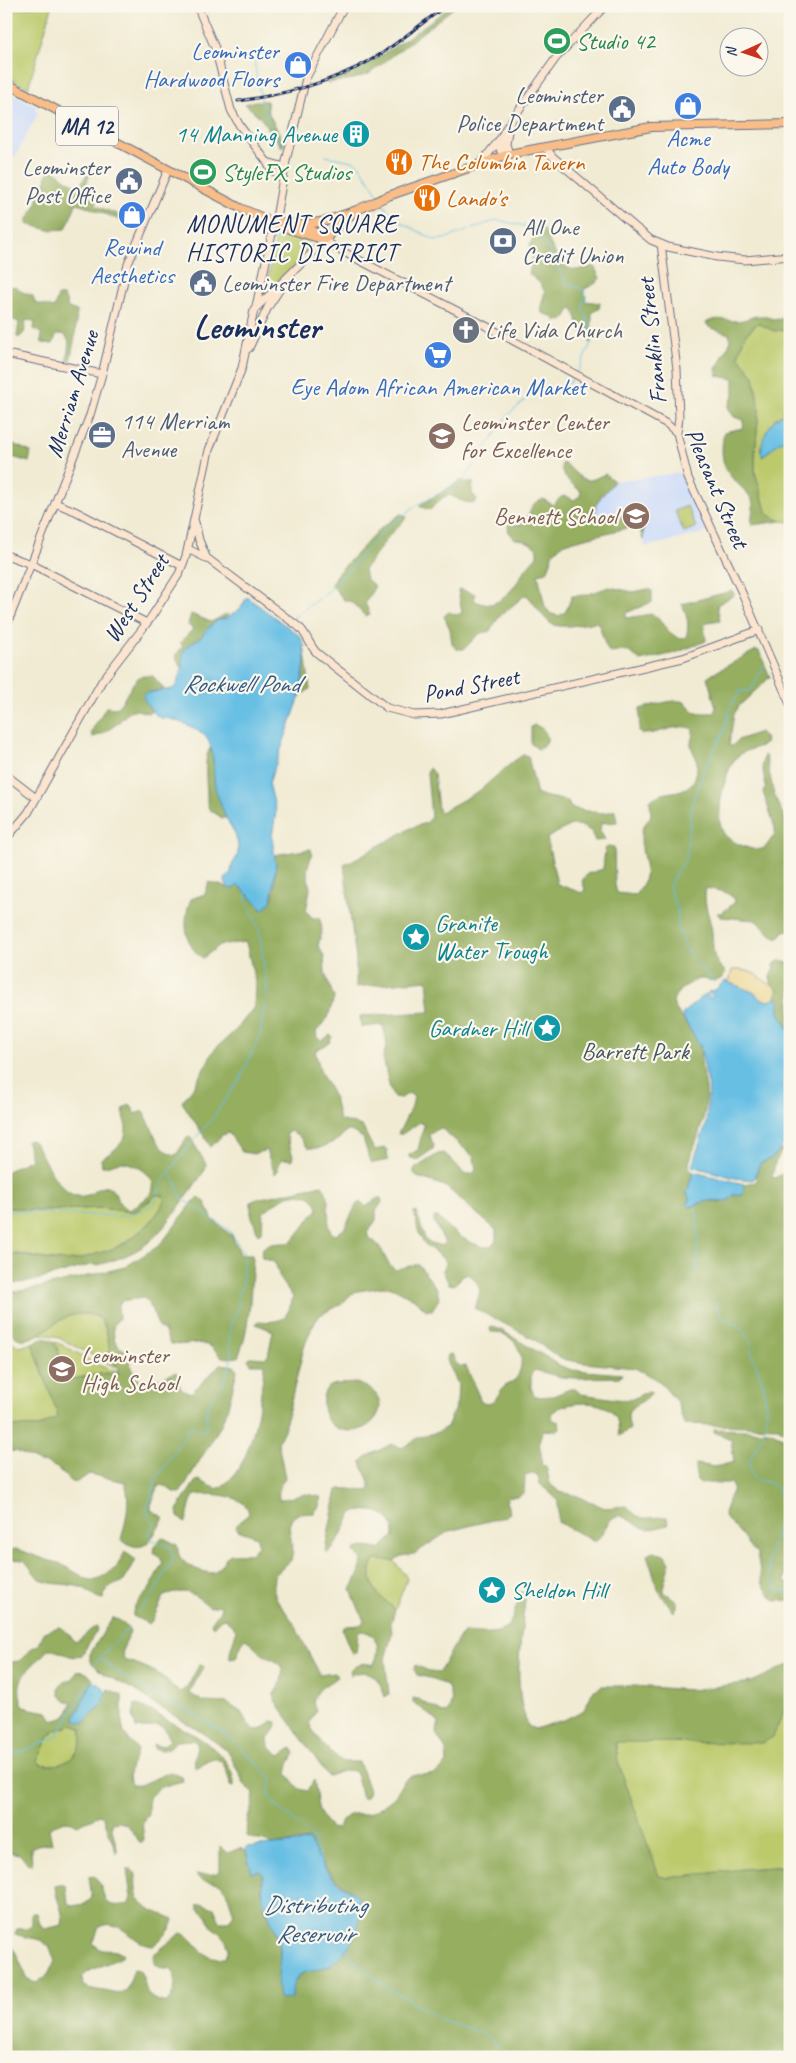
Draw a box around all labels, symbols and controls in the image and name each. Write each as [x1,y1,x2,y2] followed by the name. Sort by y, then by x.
[542,26,572,56] sports icon: Studio 42
[576,26,657,56] place label: Studio 42
[718,28,768,78] north arrow
[144,36,282,94] place label: Leominster Hardwood Floors
[723,46,740,57] text: N
[283,50,313,80] shop icon: Leominster Hardwood Floors
[456,80,605,138] place label: Leominster Police Department
[673,91,703,121] shop icon: Acme Auto Body
[607,94,637,124] public building icon: Leominster Police Department
[56,106,118,146] road number: MA 12
[175,119,339,149] place label: 14 Manning Avenue
[341,119,371,149] building icon: 14 Manning Avenue
[647,123,731,181] place label: Acme Auto Body
[384,147,414,177] restaurant icon: The Columbia Tavern
[418,147,586,177] place label: The Columbia Tavern
[22,152,112,210] place label: Leominster Post Office
[188,157,218,187] sports icon: StyleFX Studios
[222,157,353,187] place label: StyleFX Studios
[114,166,144,196] public building icon: Leominster Post Office
[412,183,442,213] restaurant icon: Lando's
[446,183,509,213] place label: Lando's
[117,200,147,230] shop icon: Rewind Aesthetics
[186,208,402,269] district label: MONUMENT SQUARE HISTORIC DISTRICT
[522,212,624,270] place label: All One Credit Union
[488,226,518,256] bank icon: All One Credit Union
[90,232,176,290] place label: Rewind Aesthetics
[188,268,218,298] public building icon: Leominster Fire Department
[222,268,453,298] place label: Leominster Fire Department
[630,275,674,405] street label: Franklin Street
[194,305,324,348] district label: Leominster
[451,315,481,345] church icon: Life Vida Church
[485,315,623,345] place label: Life Vida Church
[38,325,106,461] street label: Merriam Avenue
[423,340,453,370] supermarket icon: Eye Adom African American Market
[290,372,588,402] place label: Eye Adom African American Market
[121,406,230,464] place label: 114 Merriam Avenue
[461,407,611,465] place label: Leominster Center for Excellence
[87,420,117,450] office icon: 114 Merriam Avenue
[427,421,457,451] school or university icon: Leominster Center for Excellence
[678,424,756,554] street label: Pleasant Street
[494,501,621,531] place label: Bennett School
[621,501,651,531] school or university icon: Bennett School
[96,547,177,648] street label: West Street
[421,661,523,709] street label: Pond Street
[183,668,306,700] water label: Rockwell Pond
[435,908,549,966] place label: Granite Water Trough
[401,922,431,952] place icon: Granite Water Trough
[429,1013,532,1043] place label: Gardner Hill
[532,1013,562,1043] place icon: Gardner Hill
[581,1036,691,1066] park label: Barrett Park
[81,1340,181,1398] place label: Leominster High School
[47,1354,77,1384] school or university icon: Leominster High School
[477,1575,507,1605] place icon: Sheldon Hill
[511,1575,611,1605] place label: Sheldon Hill
[263,1889,370,1950] water label: Distributing Reservoir

